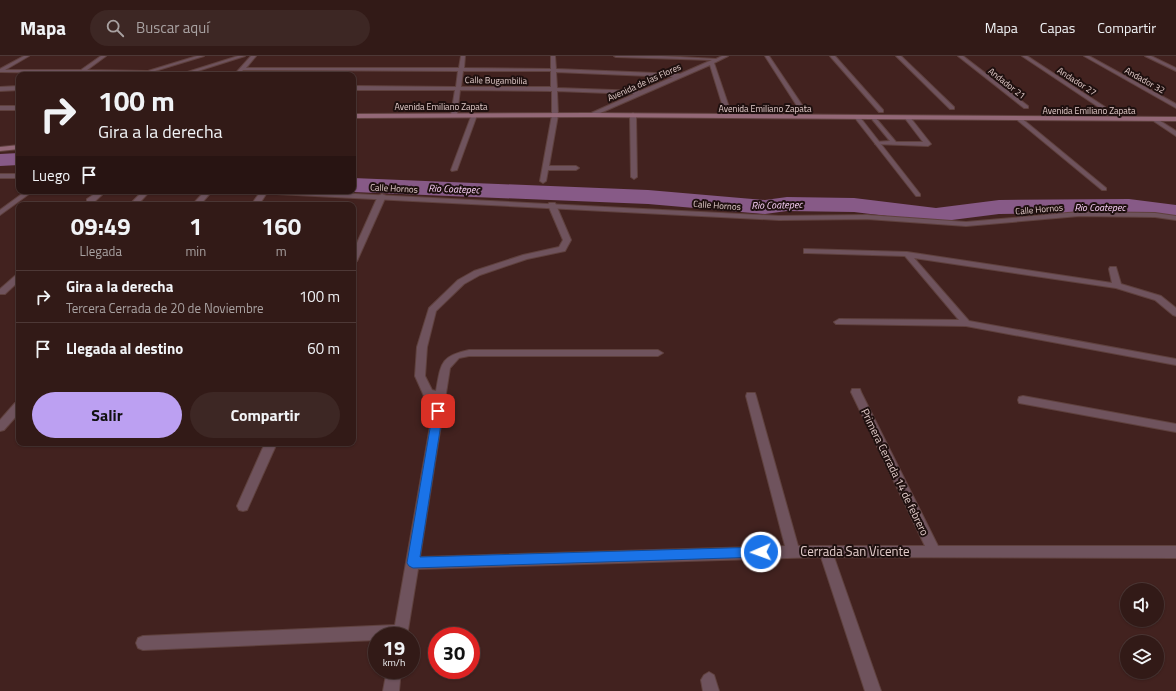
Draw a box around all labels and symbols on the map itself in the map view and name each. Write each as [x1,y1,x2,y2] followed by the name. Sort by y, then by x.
[605,60,683,104] street label: Avenida de las Flores
[986,64,1028,102] street label: Andador 21
[1055,64,1099,98] street label: Andador 27
[1123,64,1167,96] street label: Andador 32
[465,73,528,87] street label: Calle Bugambilia
[395,100,488,113] street label: Avenida Emiliano Zapata
[719,102,812,115] street label: Avenida Emiliano Zapata
[1043,104,1136,117] street label: Avenida Emiliano Zapata
[370,180,418,196] street label: Calle Hornos
[428,181,481,197] water label: Rio Coatepec
[693,197,741,213] street label: Calle Hornos
[751,197,804,213] water label: Rio Coatepec
[1015,200,1063,218] street label: Calle Hornos
[1074,200,1127,215] water label: Rio Coatepec
[421,394,455,428] pin
[857,406,933,538] street label: Primera Cerrada 14 de febrero
[740,531,782,573] position arrow
[800,541,910,561] street label: Cerrada San Vicente
[428,627,480,679] speed limit sign: 30

